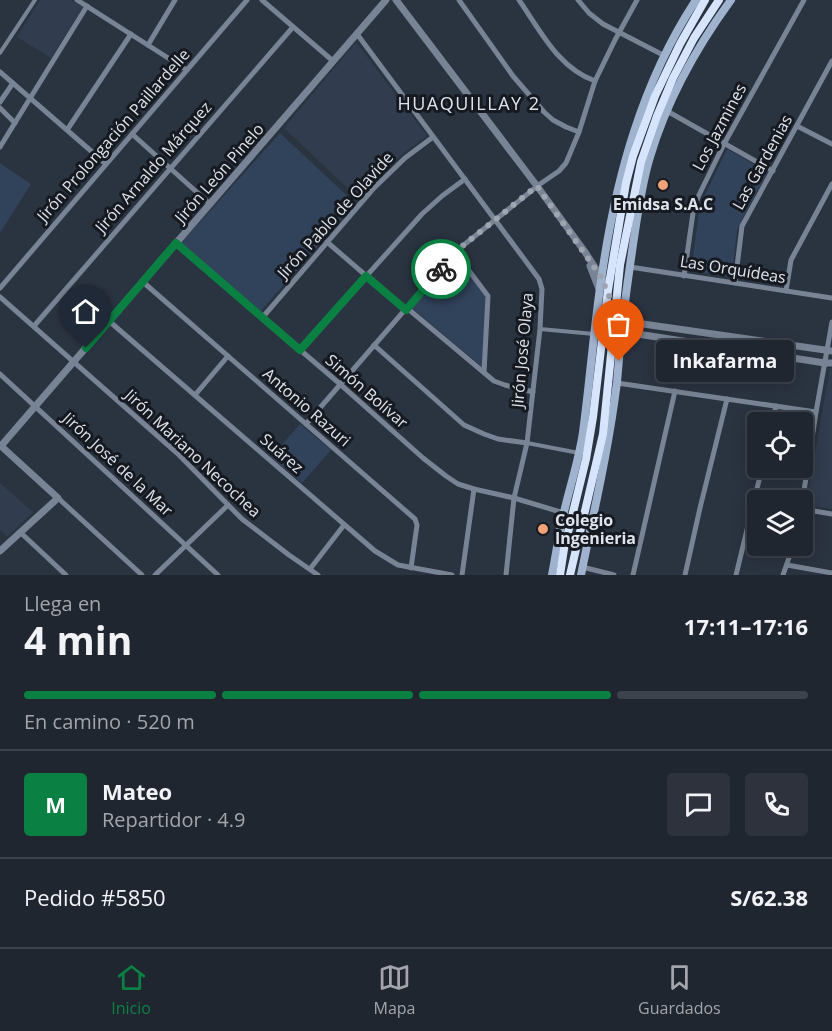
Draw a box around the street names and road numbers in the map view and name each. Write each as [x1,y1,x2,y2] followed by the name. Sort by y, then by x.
[30,44,194,228] street label: Jirón Prolongación Paillardelle
[687,80,751,174] street label: Los Jazmines
[88,97,216,239] street label: Jirón Arnaldo Márquez
[727,111,797,213] street label: Las Gardenias
[168,118,268,229] street label: Jirón León Pinelo
[271,147,398,285] street label: Jirón Pablo de Olavide
[678,250,788,288] street label: Las Orquídeas
[506,292,538,410] street label: Jirón José Olaya
[321,349,413,433] street label: Simón Bolívar
[258,363,356,451] street label: Antonio Razuri
[119,383,266,522] street label: Jirón Mariano Necochea
[57,406,178,521] street label: Jirón José de la Mar
[256,428,308,478] street label: Suárez

